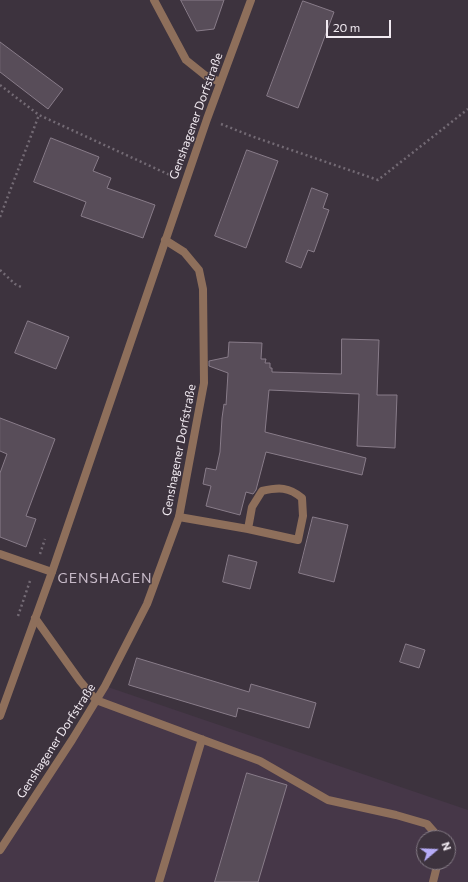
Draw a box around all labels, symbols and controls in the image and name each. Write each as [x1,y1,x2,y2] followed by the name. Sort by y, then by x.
[328,12,393,38] scale bar
[333,20,360,34] text: 20 m
[166,51,226,181] street label: Genshagener Dorfstraße
[159,383,199,517] street label: Genshagener Dorfstraße
[57,570,153,586] district label: GENSHAGEN
[13,681,99,801] street label: Genshagener Dorfstraße
[416,830,456,870] north arrow
[439,840,454,852] text: N

